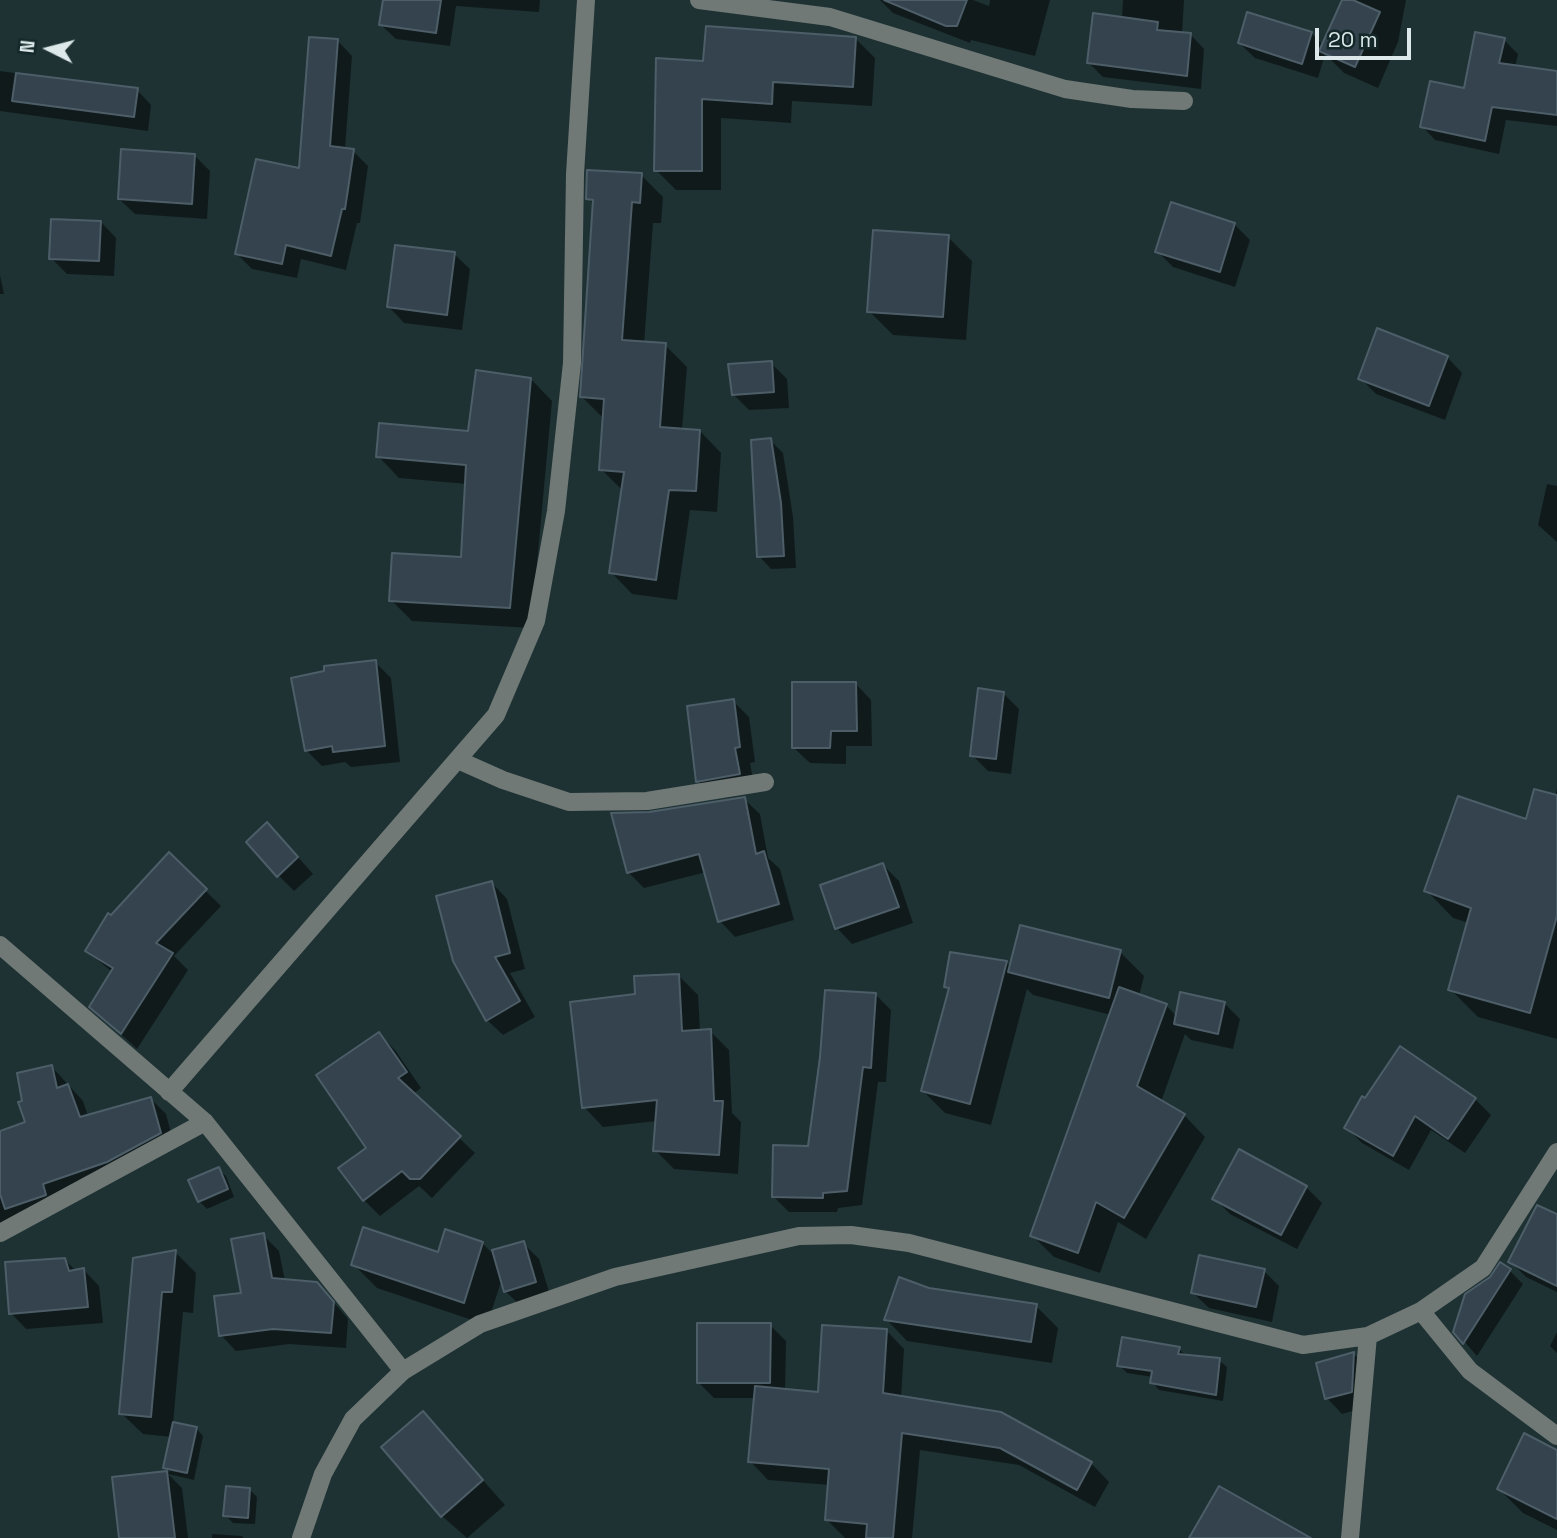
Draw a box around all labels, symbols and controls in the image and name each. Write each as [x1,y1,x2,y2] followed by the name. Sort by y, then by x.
[14,14,84,84] north arrow
[1319,14,1415,58] scale bar
[1328,26,1378,53] text: 20 m
[15,39,41,54] text: N

